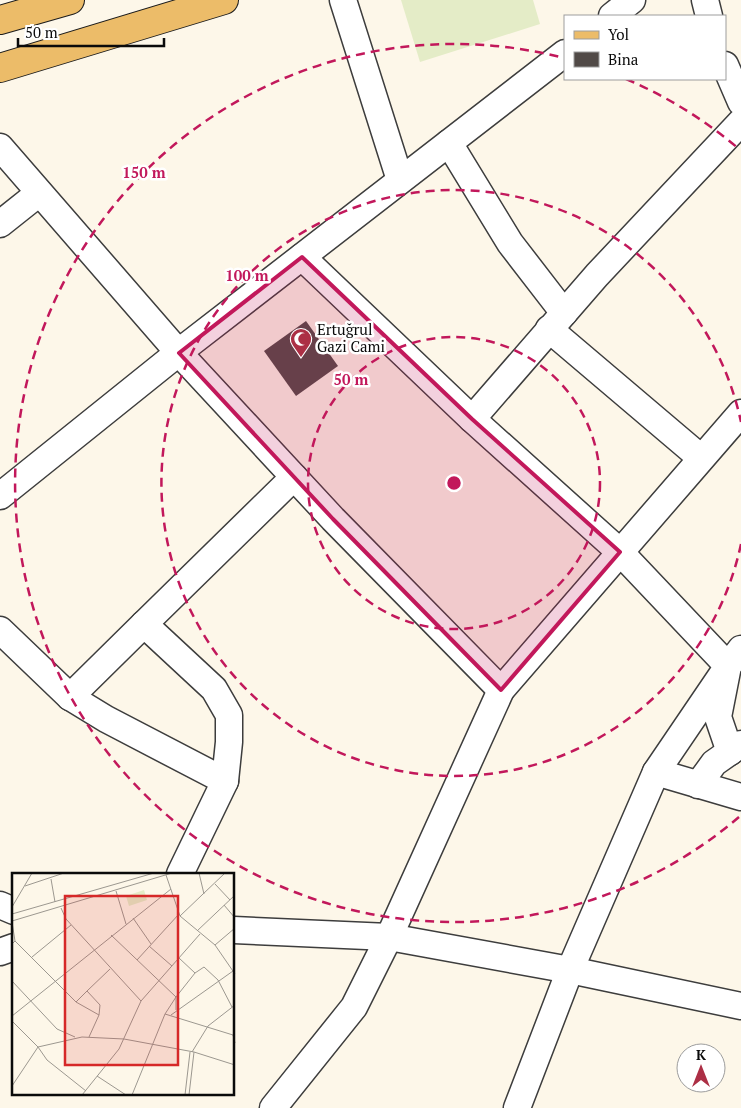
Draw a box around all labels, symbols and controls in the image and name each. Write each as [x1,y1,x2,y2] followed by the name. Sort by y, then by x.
[18,15,164,47] scale bar
[564,15,726,80] legend
[25,22,58,42] text: 50 m
[608,24,629,44] text: Yol
[608,49,639,69] text: Bina
[122,162,166,182] text: 150 m
[225,265,269,285] text: 100 m
[317,319,385,356] place label: Ertuğrul Gazi Cami
[289,327,313,358] mosque icon: Ertuğrul Gazi Cami
[334,369,369,389] text: 50 m
[445,474,463,492] centre of rings
[12,873,235,1096] inset map
[676,1043,726,1093] north arrow
[696,1045,706,1064] text: K

